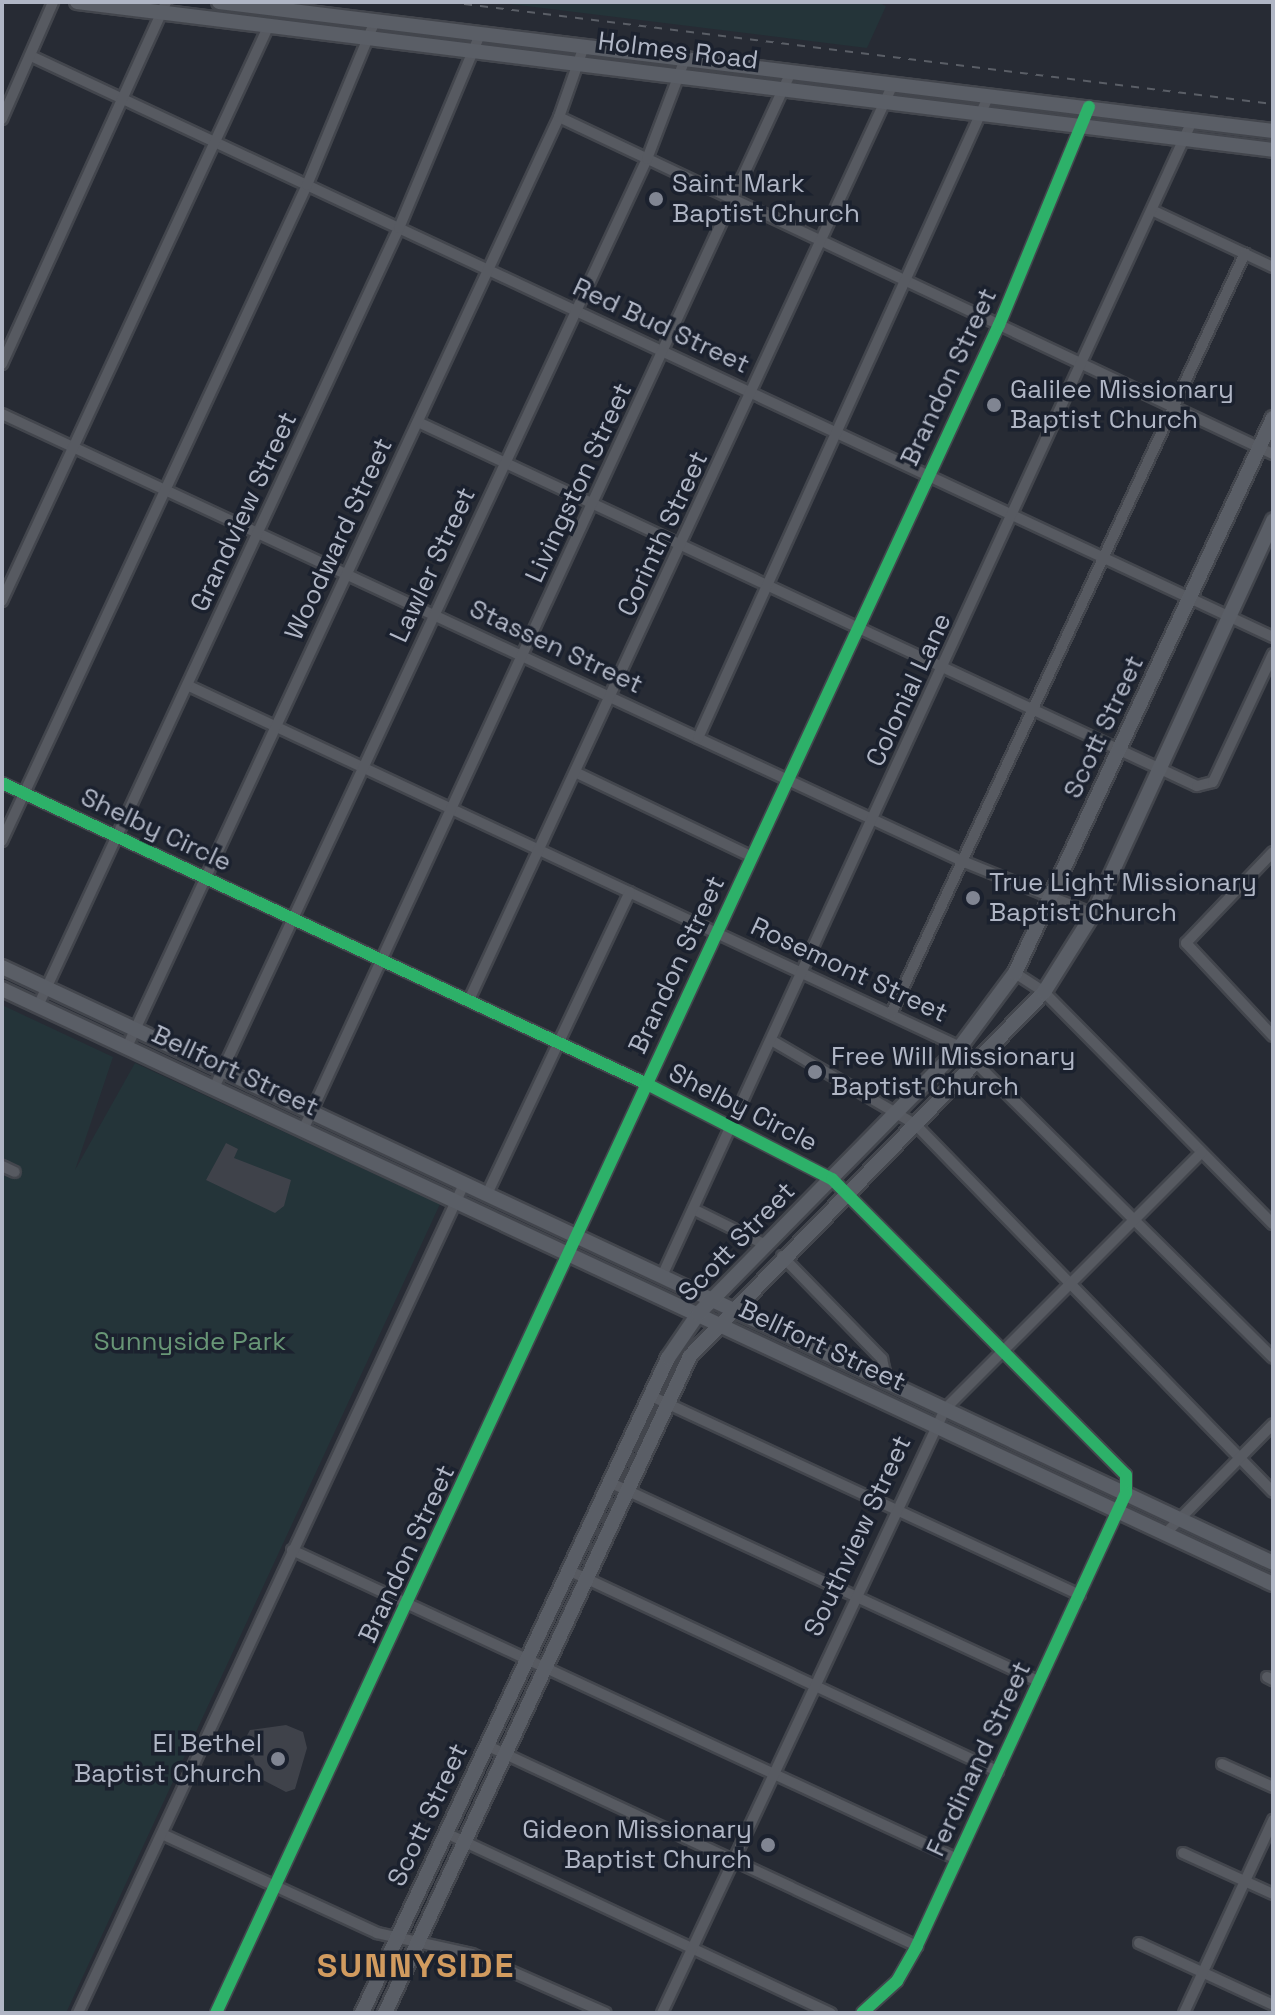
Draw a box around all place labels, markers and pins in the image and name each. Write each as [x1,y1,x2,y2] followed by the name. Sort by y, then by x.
[672,168,860,230] place label: Saint Mark Baptist Church
[647,190,665,208] marker: Saint Mark Baptist Church
[1010,374,1234,436] place label: Galilee Missionary Baptist Church
[985,396,1003,414] marker: Galilee Missionary Baptist Church
[989,867,1257,928] place label: True Light Missionary Baptist Church
[964,889,982,907] marker: True Light Missionary Baptist Church
[831,1041,1076,1102] place label: Free Will Missionary Baptist Church
[806,1063,824,1081] marker: Free Will Missionary Baptist Church
[74,1728,262,1790] place label: El Bethel Baptist Church
[269,1750,287,1768] marker: El Bethel Baptist Church
[522,1814,752,1876] place label: Gideon Missionary Baptist Church
[759,1836,777,1854] marker: Gideon Missionary Baptist Church

